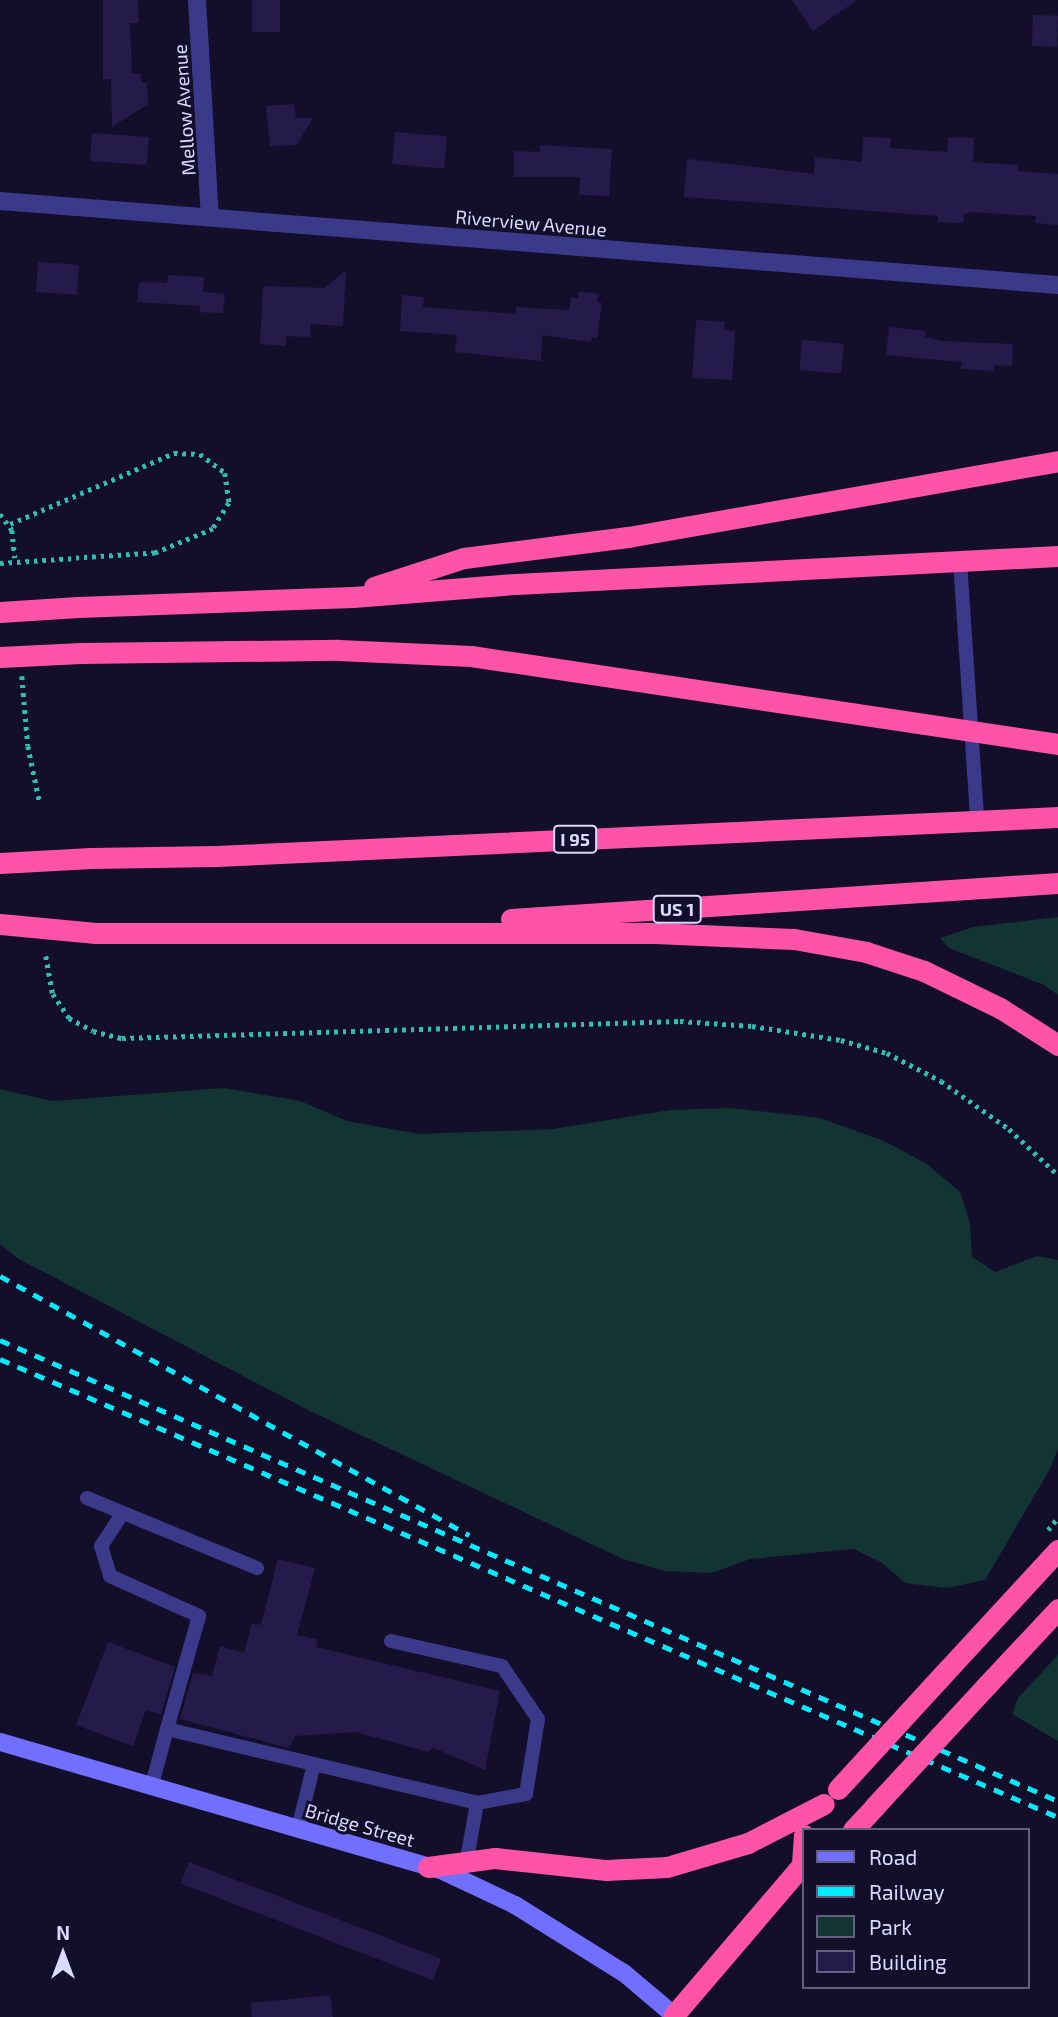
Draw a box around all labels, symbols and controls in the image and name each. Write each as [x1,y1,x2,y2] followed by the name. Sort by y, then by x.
[168,43,200,177] street label: Mellow Avenue
[454,205,608,241] street label: Riverview Avenue
[552,824,598,854] road number: I 95
[652,894,702,924] road number: US 1
[303,1799,417,1851] street label: Bridge Street
[802,1828,1030,1989] legend
[869,1844,917,1869] text: Road
[869,1879,945,1904] text: Railway
[869,1914,912,1939] text: Park
[28,1919,98,1989] north arrow
[56,1921,70,1944] text: N
[869,1949,947,1974] text: Building

